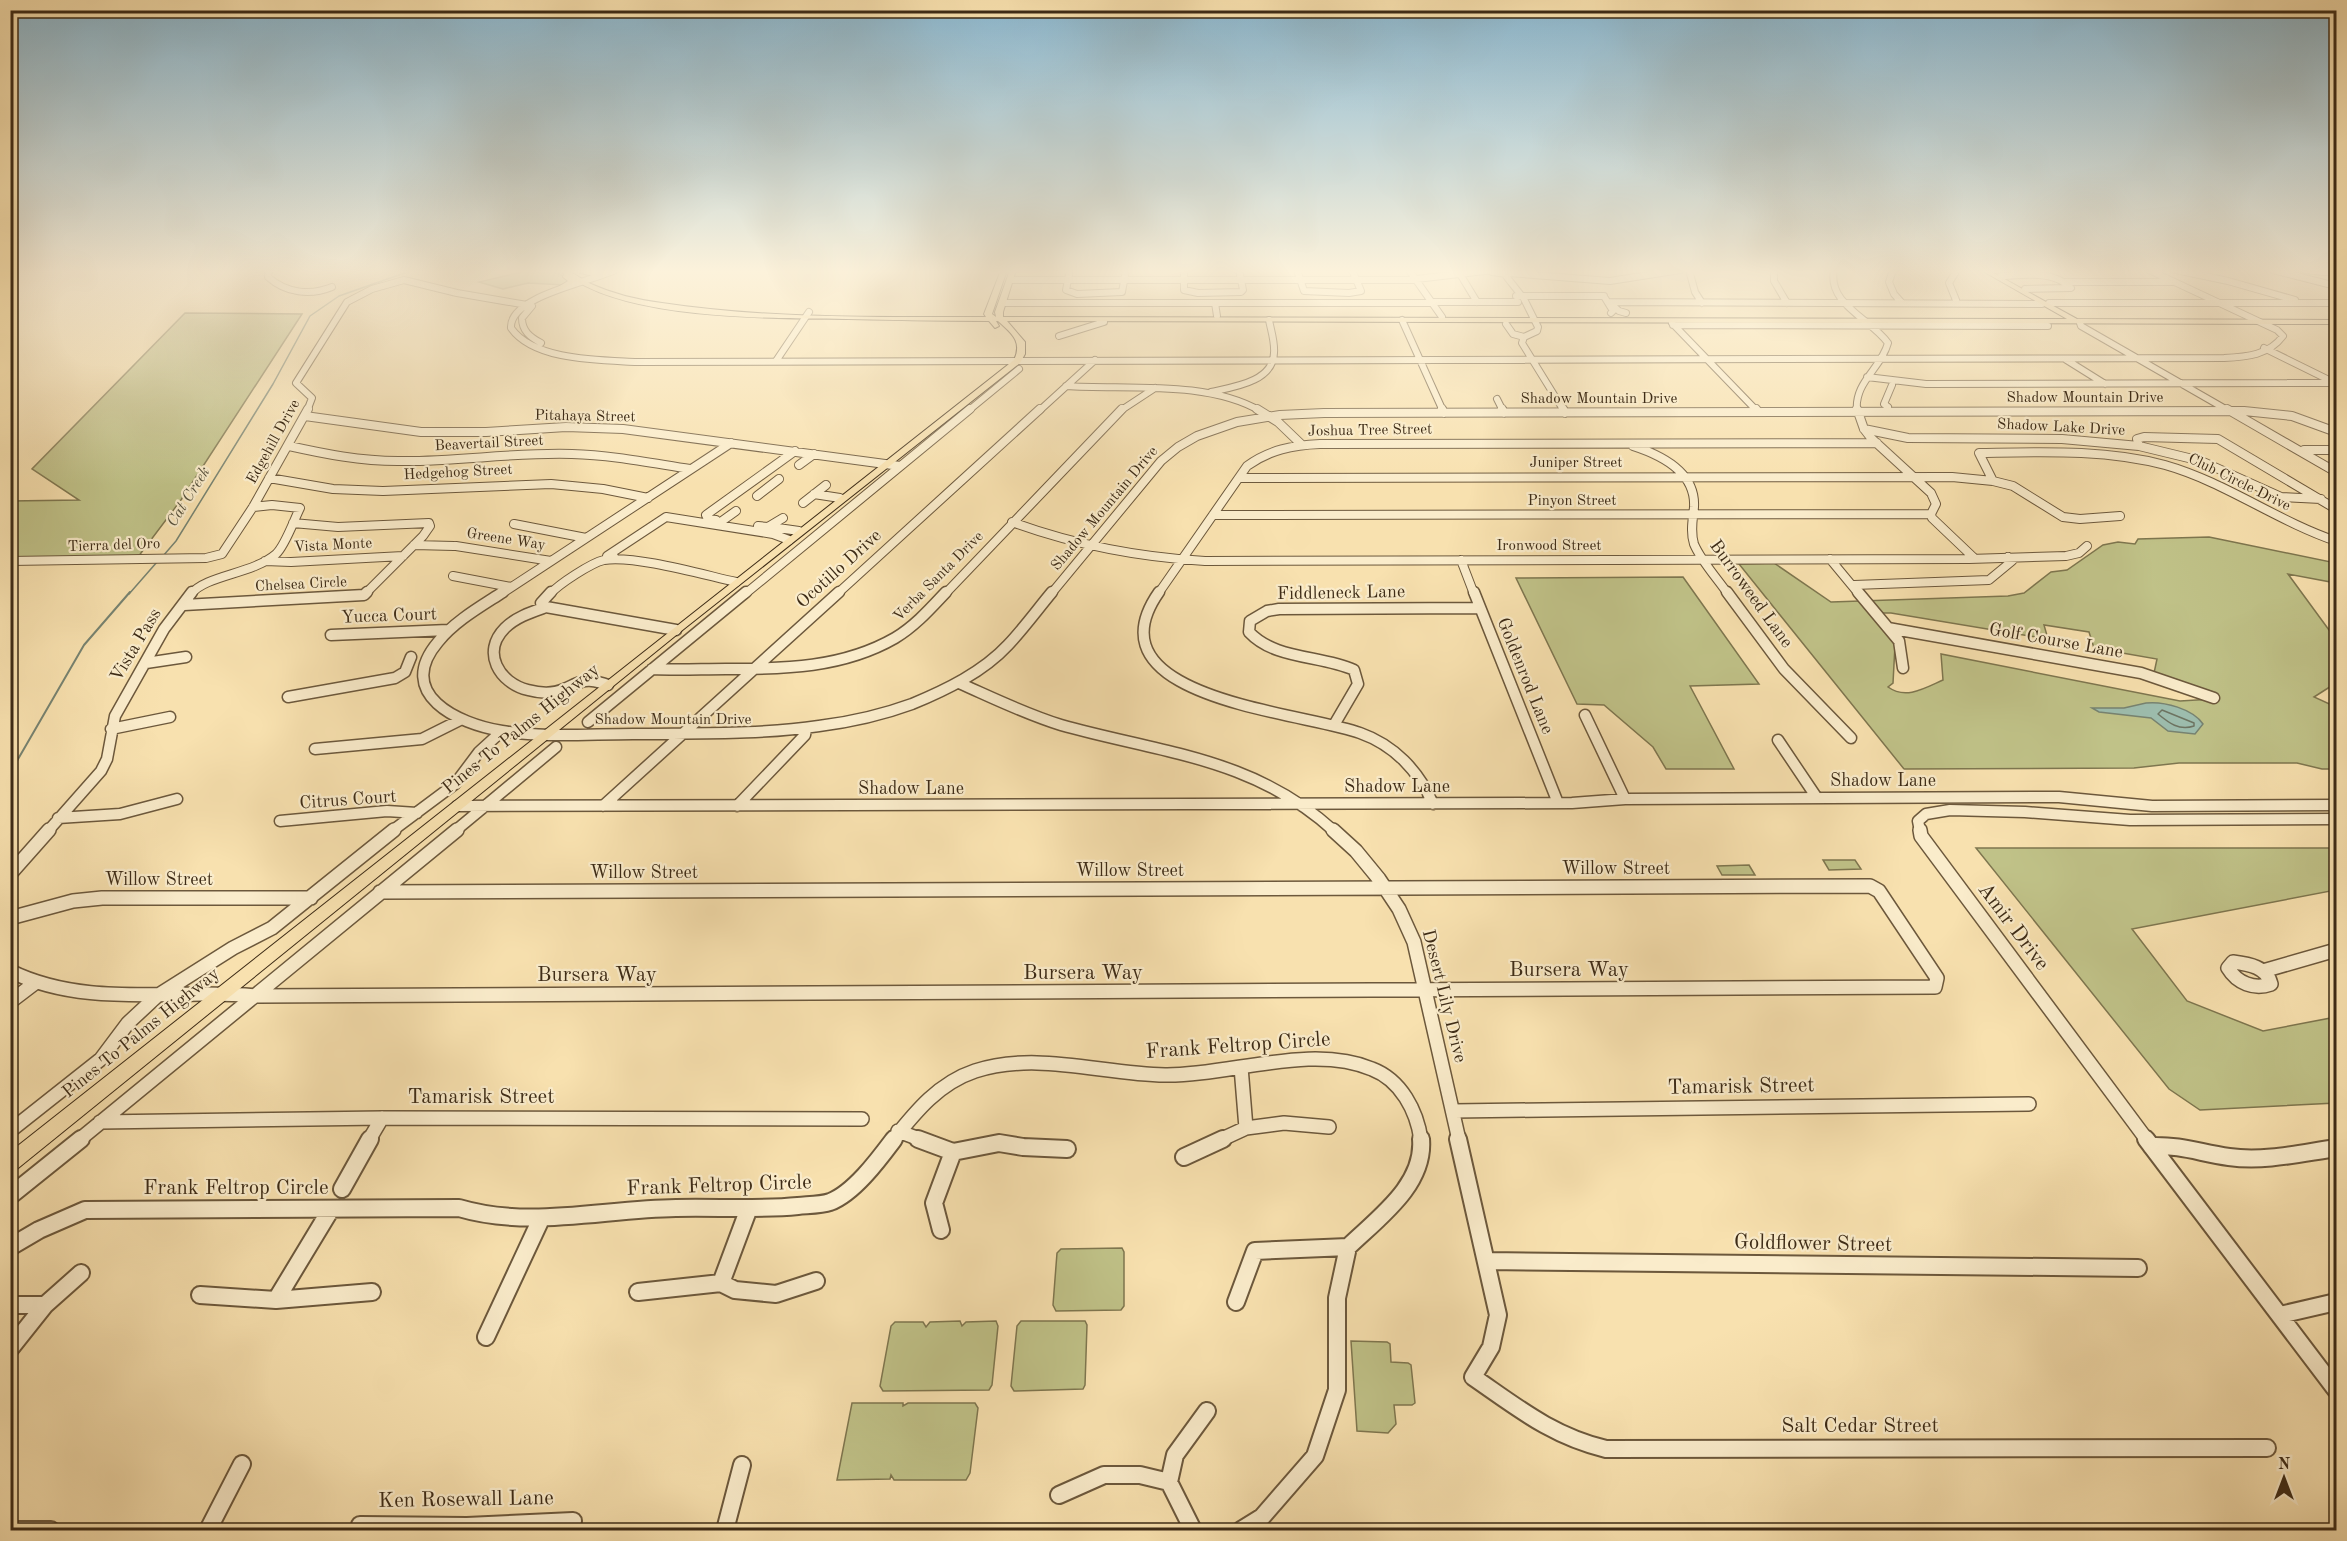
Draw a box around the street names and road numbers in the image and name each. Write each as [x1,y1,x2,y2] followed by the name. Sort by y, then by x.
[2007,391,2164,406] street label: Shadow Mountain Drive
[1521,392,1678,407] street label: Shadow Mountain Drive
[245,397,303,487] street label: Edgehill Drive
[534,409,636,425] street label: Pitahaya Street
[1997,417,2125,439] street label: Shadow Lake Drive
[1308,422,1432,440] street label: Joshua Tree Street
[434,434,544,454] street label: Beavertail Street
[1049,444,1161,574] street label: Shadow Mountain Drive
[2185,452,2293,514] street label: Club Circle Drive
[1529,456,1623,471] street label: Juniper Street
[403,463,513,483] street label: Hedgehog Street
[1527,494,1617,509] street label: Pinyon Street
[465,526,547,554] street label: Greene Way
[793,526,885,612] street label: Ocotillo Drive
[891,529,987,625] street label: Verba Santa Drive
[293,536,373,556] street label: Vista Monte
[67,537,161,555] street label: Tierra del Oro
[1706,537,1796,651] street label: Burroweed Lane
[1496,539,1602,554] street label: Ironwood Street
[255,575,347,595] street label: Chelsea Circle
[1277,583,1405,603] street label: Fiddleneck Lane
[107,605,165,685] street label: Vista Pass
[341,605,437,627] street label: Yucca Court
[1493,615,1557,737] street label: Goldenrod Lane
[1988,620,2124,662] street label: Golf Course Lane
[439,660,603,798] street label: Pines To Palms Highway
[595,713,752,728] street label: Shadow Mountain Drive
[1830,772,1936,790] street label: Shadow Lane
[1344,778,1450,796] street label: Shadow Lane
[858,780,964,798] street label: Shadow Lane
[299,788,397,812] street label: Citrus Court
[1562,860,1670,878] street label: Willow Street
[1076,862,1184,880] street label: Willow Street
[590,864,698,882] street label: Willow Street
[105,871,213,889] street label: Willow Street
[1974,879,2052,975] street label: Amir Drive
[1419,927,1469,1065] street label: Desert Lily Drive
[1509,960,1629,981] street label: Bursera Way
[1023,963,1143,984] street label: Bursera Way
[59,964,223,1102] street label: Pines To Palms Highway
[537,965,657,986] street label: Bursera Way
[1145,1029,1331,1063] street label: Frank Feltrop Circle
[1667,1075,1815,1099] street label: Tamarisk Street
[407,1087,555,1108] street label: Tamarisk Street
[626,1172,812,1200] street label: Frank Feltrop Circle
[143,1178,329,1199] street label: Frank Feltrop Circle
[1734,1232,1892,1256] street label: Goldflower Street
[1781,1416,1939,1437] street label: Salt Cedar Street
[378,1488,554,1512] street label: Ken Rosewall Lane

